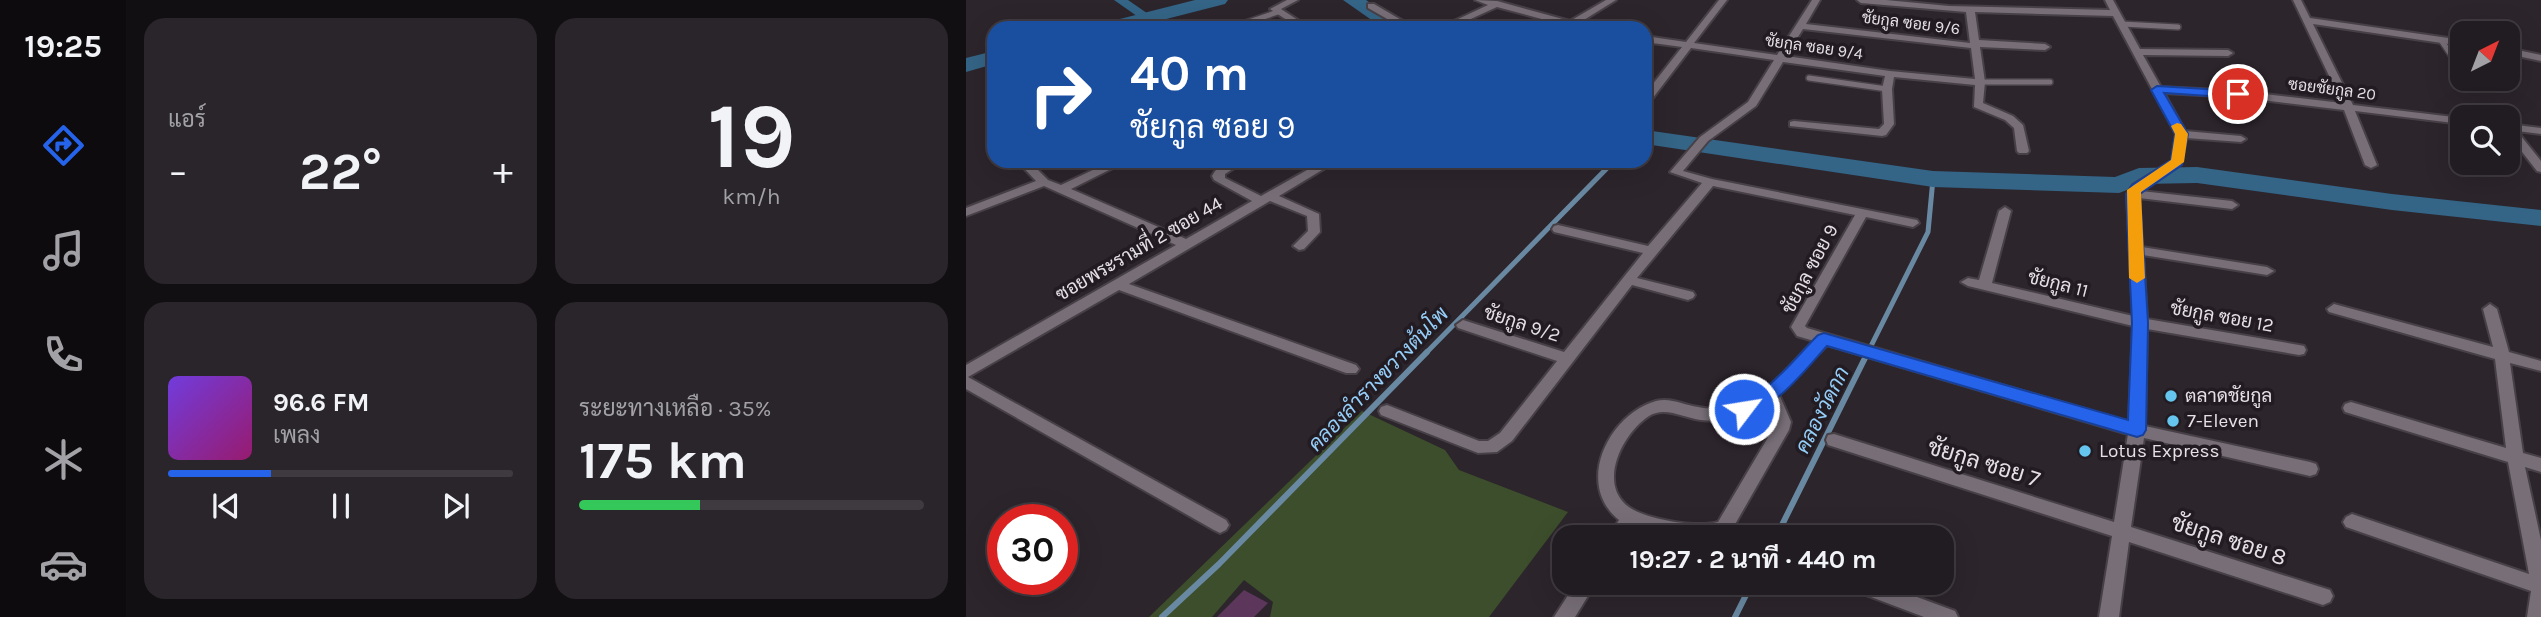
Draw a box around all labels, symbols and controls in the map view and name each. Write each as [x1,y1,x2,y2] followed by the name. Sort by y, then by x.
[1861,7,1961,40] street label: ชัยกูล ซอย 9/6
[2450,21,2520,91] north arrow
[2450,21,2520,175] map controls
[24,28,102,65] text: 19:25
[1764,30,1864,65] street label: ชัยกูล ซอย 9/4
[1130,45,1249,102] text: 40 m
[1015,49,1106,140] icon: right
[2208,64,2268,124] pin
[2287,73,2377,106] street label: ซอยชัยกูล 20
[2219,75,2257,113] icon: arrive
[708,84,795,190] text: 19
[2450,105,2520,175] button: search
[168,106,206,133] text: แอร์
[1130,109,1295,146] text: ชัยกูล ซอย 9
[39,121,88,170] icon: directions
[299,141,382,202] text: 22°
[168,149,188,194] text: −
[493,149,513,194] text: +
[722,183,781,210] text: km/h
[1048,186,1227,306] street label: ซอยพระรามที่ 2 ซอย 44
[1777,221,1845,318] street label: ชัยกูล ซอย 9
[39,226,88,275] icon: music
[2025,266,2090,304] street label: ชัยกูล 11
[2168,297,2275,339] street label: ชัยกูล ซอย 12
[1302,301,1453,456] water label: คลองลำรางขวางต้นโพ
[1480,301,1563,349] street label: ชัยกูล 9/2
[39,330,88,379] icon: phone
[1790,363,1854,457] water label: คลองวัดกก
[1707,372,1781,446] position arrow
[2185,385,2272,409] place label: ตลาดชัยกูล
[273,387,370,418] text: 96.6 FM
[2163,388,2179,404] marker: ตลาดชัยกูล
[579,395,771,422] text: ระยะทางเหลือ · 35%
[2187,410,2259,432] place label: 7-Eleven
[2165,413,2181,429] marker: 7-Eleven
[273,422,320,449] text: เพลง
[579,430,747,491] text: 175 km
[1924,432,2044,496] street label: ชัยกูล ซอย 7
[39,435,88,484] icon: climate
[2099,440,2220,462] place label: Lotus Express
[2077,443,2093,459] marker: Lotus Express
[207,487,245,525] icon: previous
[322,487,360,525] icon: pause
[437,487,475,525] icon: next
[987,504,1078,595] speed limit sign: 30
[2167,508,2290,574] street label: ชัยกูล ซอย 8
[39,540,88,589] icon: car
[1629,544,1877,575] text: 19:27 · 2 นาที · 440 m

